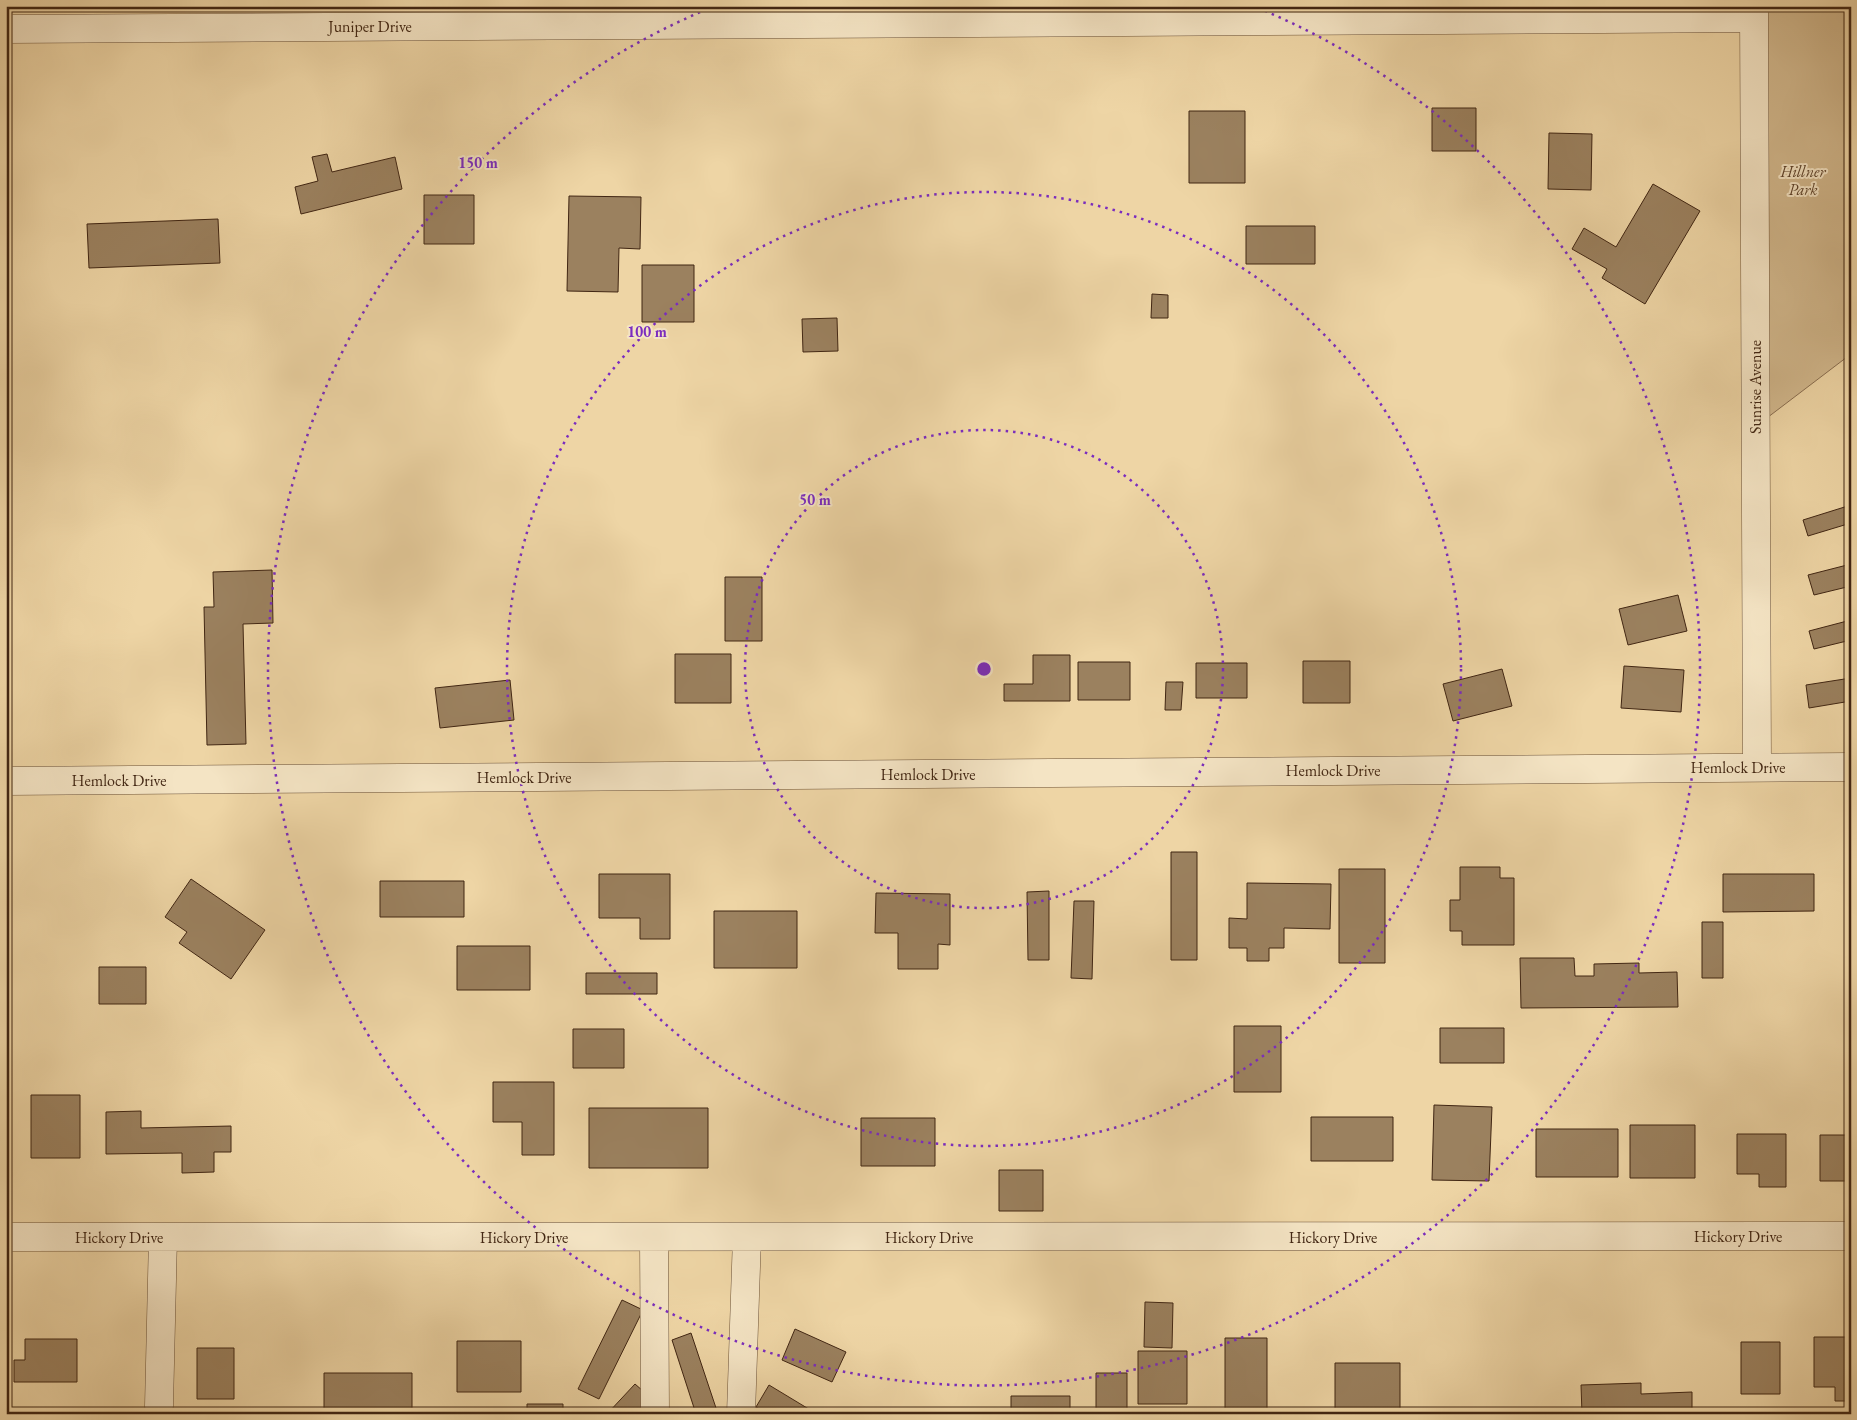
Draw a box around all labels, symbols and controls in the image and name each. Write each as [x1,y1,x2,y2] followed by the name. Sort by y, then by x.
[326,16,412,37] street label: Juniper Drive
[458,153,498,172] text: 150 m
[1779,161,1827,200] park label: Hillner Park
[627,322,667,341] text: 100 m
[1745,340,1766,434] street label: Sunrise Avenue
[799,490,831,509] text: 50 m
[975,660,993,678] centre of rings
[1691,757,1785,778] street label: Hemlock Drive
[1286,760,1380,781] street label: Hemlock Drive
[881,764,975,785] street label: Hemlock Drive
[477,767,571,788] street label: Hemlock Drive
[72,770,166,791] street label: Hemlock Drive
[1694,1226,1782,1247] street label: Hickory Drive
[75,1227,163,1248] street label: Hickory Drive
[480,1227,568,1248] street label: Hickory Drive
[885,1227,973,1248] street label: Hickory Drive
[1289,1227,1377,1248] street label: Hickory Drive

